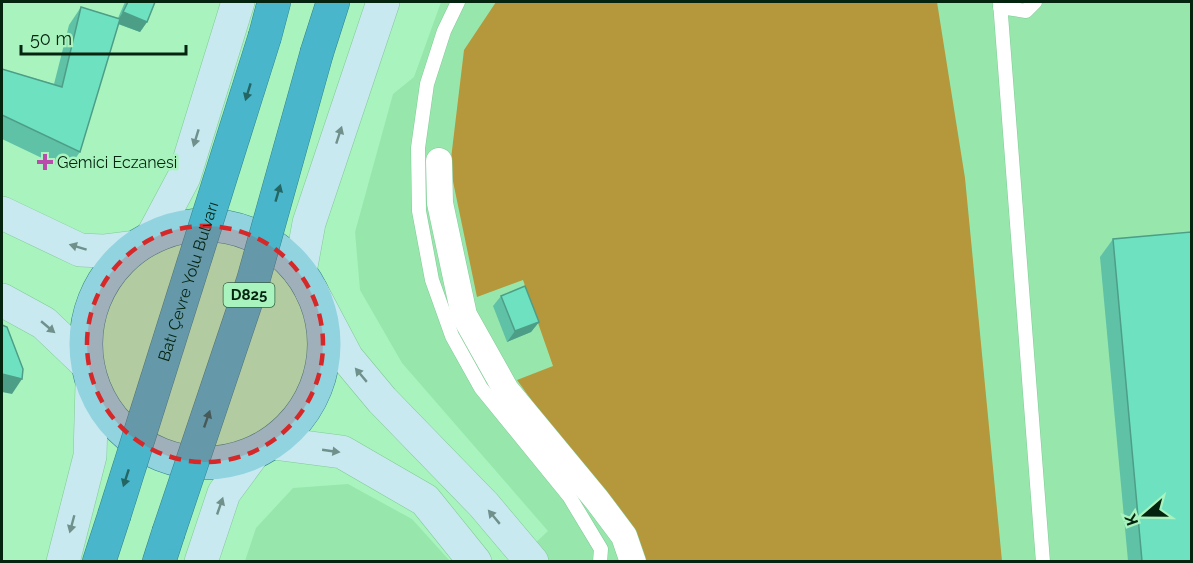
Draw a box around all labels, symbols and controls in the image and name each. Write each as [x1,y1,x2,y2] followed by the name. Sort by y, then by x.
[21,18,186,56] scale bar
[30,28,72,49] text: 50 m
[243,83,252,101] one-way arrow
[334,126,344,144] one-way arrow
[191,129,200,147] one-way arrow
[57,153,177,172] place label: Gemici Eczanesi
[38,155,52,169] marker: Gemici Eczanesi
[274,183,283,201] one-way arrow
[154,199,222,364] street label: Batı Çevre Yolu Bulvarı
[69,242,87,251] one-way arrow
[224,283,274,307] road number: D825
[40,321,56,334] one-way arrow
[354,367,367,383] one-way arrow
[203,410,212,428] one-way arrow
[322,446,341,455] one-way arrow
[121,469,130,487] one-way arrow
[1115,485,1175,545] north arrow
[215,497,225,515] one-way arrow
[488,510,501,525] one-way arrow
[1121,511,1142,528] text: K
[67,515,77,533] one-way arrow

